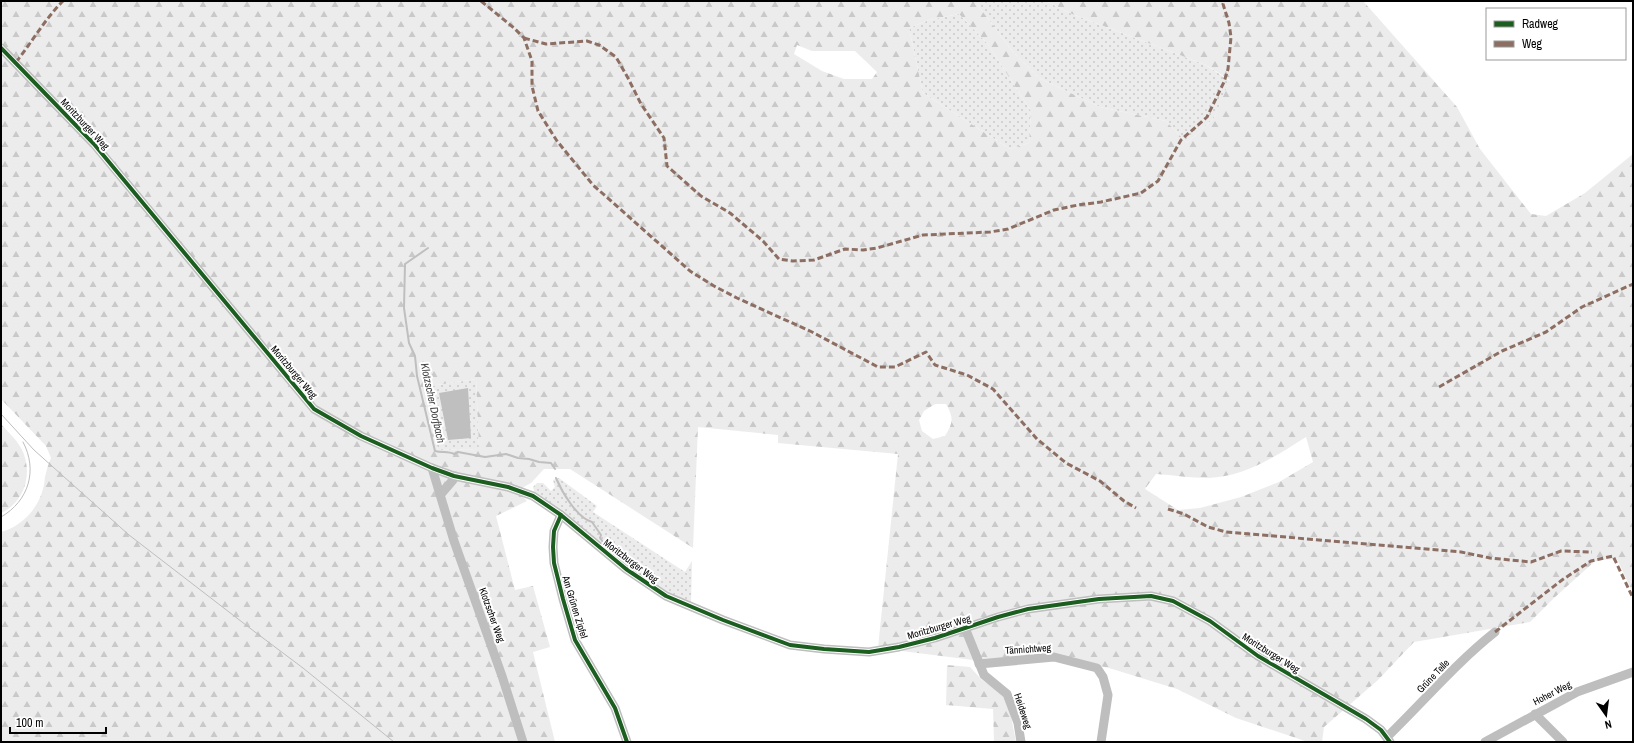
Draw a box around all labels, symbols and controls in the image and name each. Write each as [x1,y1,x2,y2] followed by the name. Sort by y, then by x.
[1486,8,1626,60] legend
[1522,16,1559,32] text: Radweg
[1522,36,1543,52] text: Weg
[58,96,112,153] street label: Moritzburger Weg
[268,343,320,402] street label: Moritzburger Weg
[418,362,448,444] water label: Klotzscher Dorfbach
[601,536,661,586] street label: Moritzburger Weg
[559,573,591,640] street label: Am Grünen Zipfel
[476,586,508,645] street label: Klotzscher Weg
[906,612,973,642] street label: Moritzburger Weg
[1240,630,1303,676] street label: Moritzburger Weg
[1005,641,1052,657] street label: Tännichtweg
[1414,656,1452,696] street label: Grüne Telle
[1531,678,1574,708] street label: Hoher Weg
[1011,691,1035,731] street label: Heideweg
[1586,695,1626,735] north arrow
[10,709,106,735] scale bar
[16,715,43,731] text: 100 m
[1604,717,1613,732] text: N

